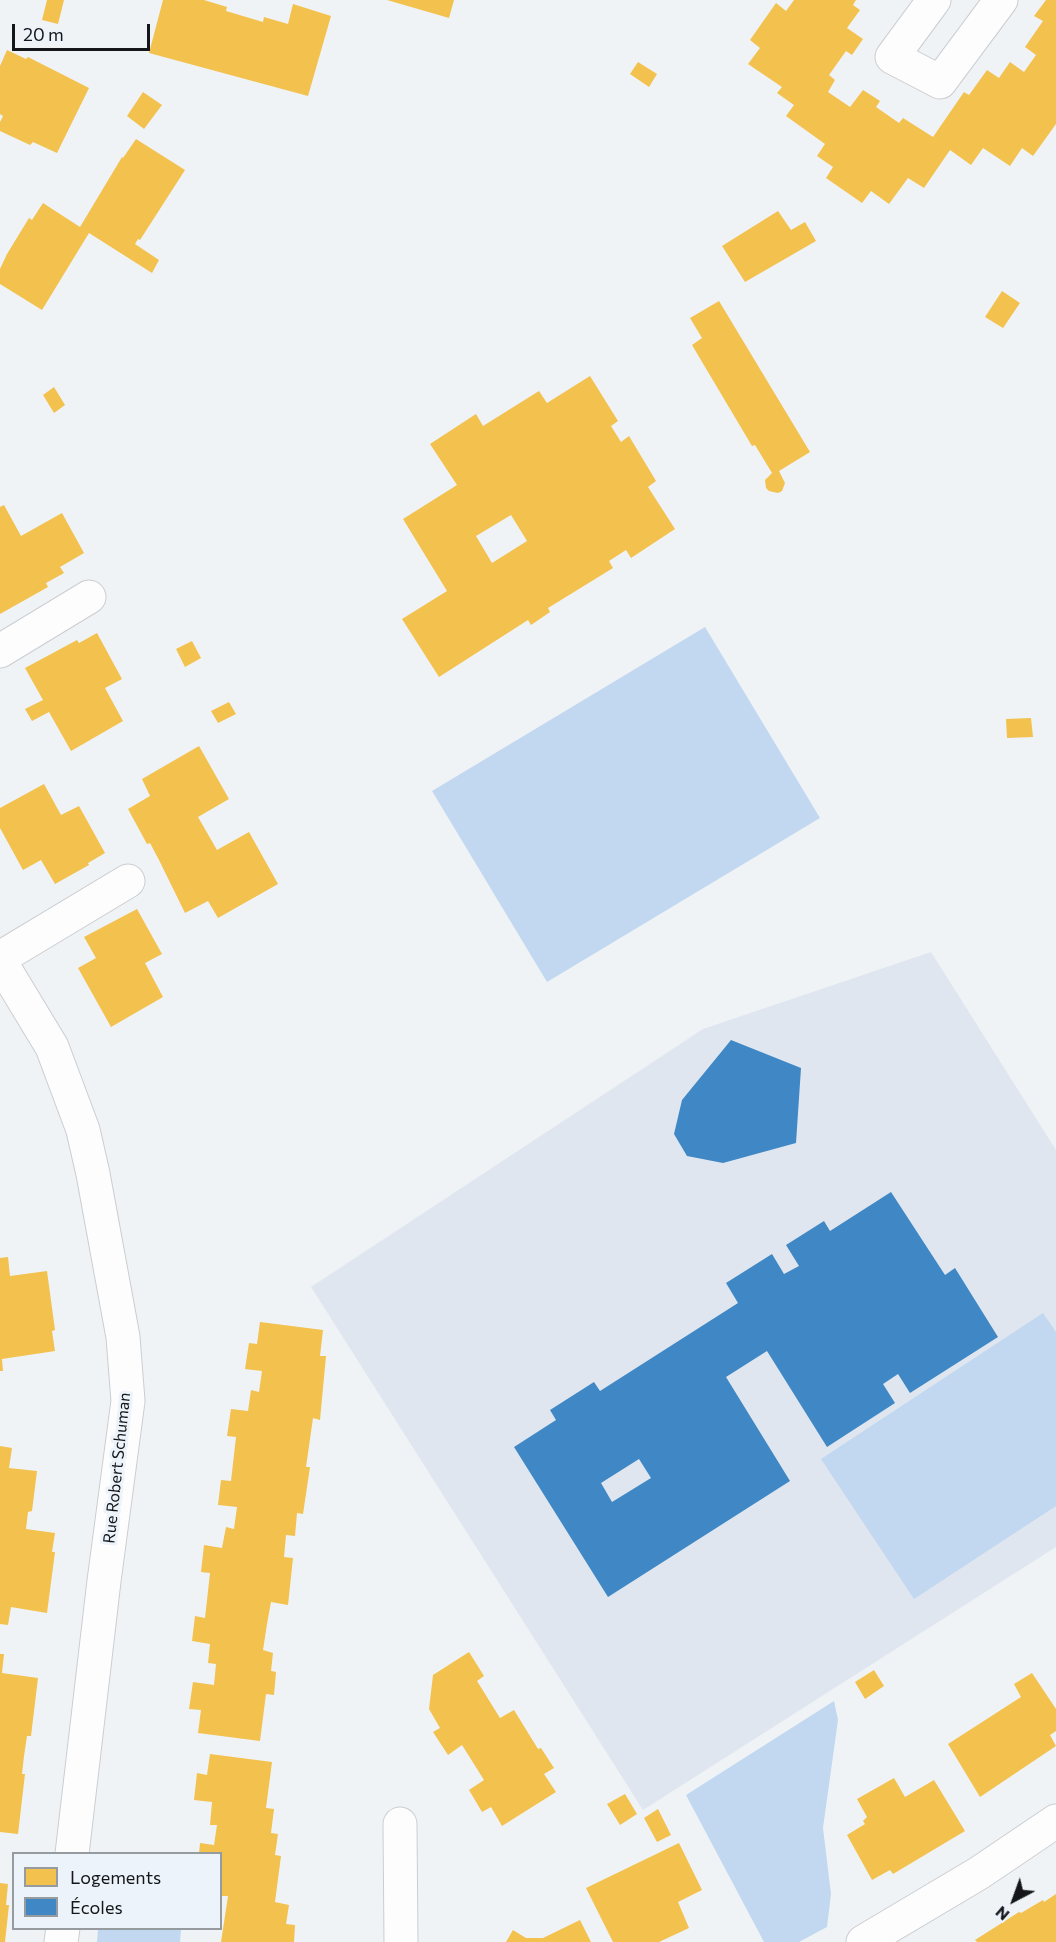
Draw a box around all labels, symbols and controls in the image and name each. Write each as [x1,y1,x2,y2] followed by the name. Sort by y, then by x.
[15,12,153,50] scale bar
[23,23,64,45] text: 20 m
[100,1392,134,1544] street label: Rue Robert Schuman
[12,1852,222,1930] legend
[70,1866,161,1888] text: Logements
[984,1870,1044,1930] north arrow
[70,1896,123,1918] text: Écoles
[991,1903,1013,1925] text: N

